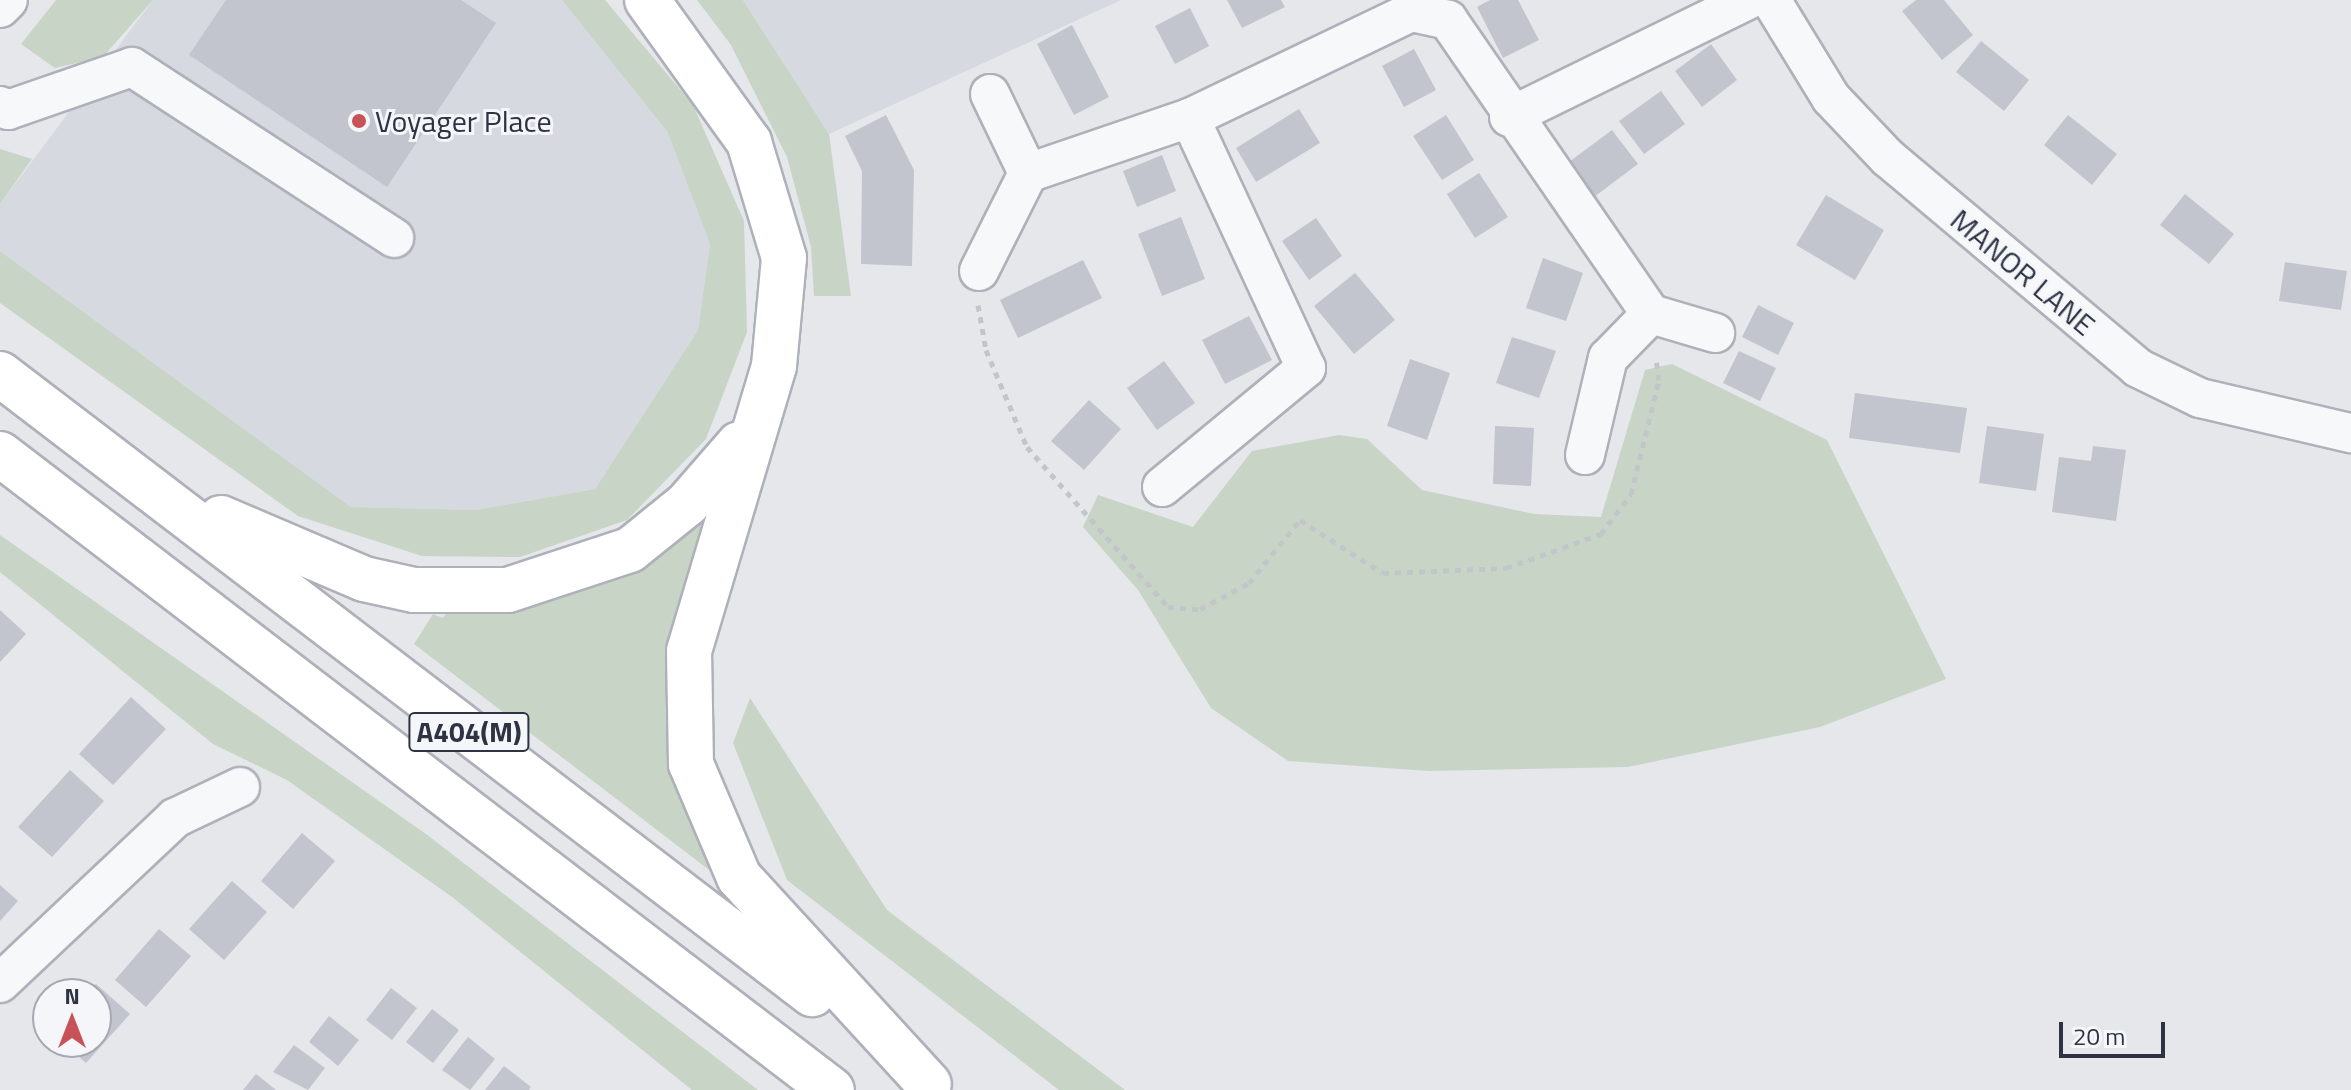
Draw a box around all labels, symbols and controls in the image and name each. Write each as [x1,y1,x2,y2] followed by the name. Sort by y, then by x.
[375,103,552,139] place label: Voyager Place
[350,112,368,130] marker: Voyager Place
[1943,201,2103,343] street label: MANOR LANE
[407,708,531,756] road number: A404(M)
[32,978,112,1058] north arrow
[64,979,80,1013] text: N
[2063,1006,2169,1056] scale bar
[2073,1018,2125,1054] text: 20 m

